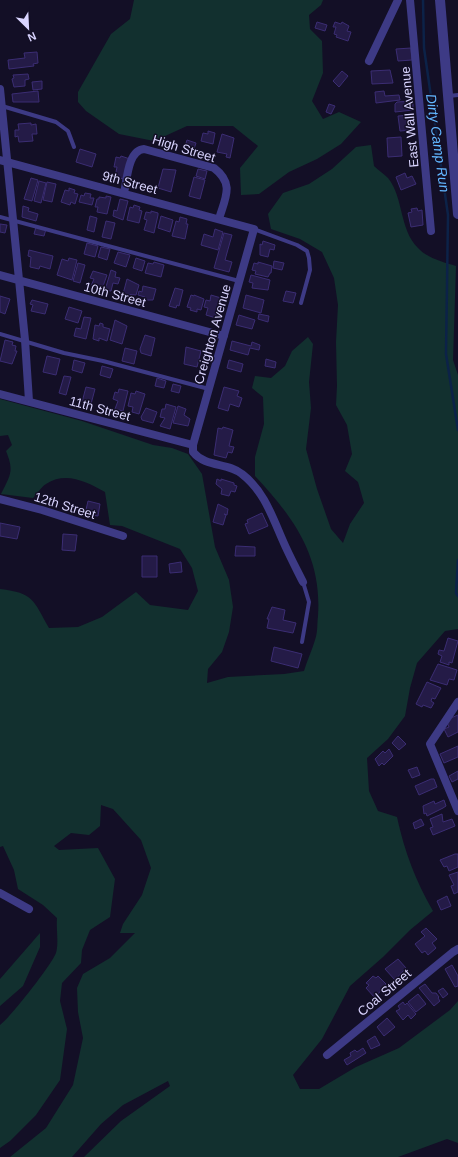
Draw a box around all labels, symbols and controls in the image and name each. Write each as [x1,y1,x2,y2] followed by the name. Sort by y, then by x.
[8,8,48,48] north arrow
[26,30,38,44] text: N
[398,66,421,168] street label: East Wall Avenue
[423,93,453,194] water label: Dirty Camp Run
[151,132,218,165] street label: High Street
[101,168,159,197] street label: 9th Street
[82,279,148,310] street label: 10th Street
[191,283,234,386] street label: Creighton Avenue
[68,393,132,424] street label: 11th Street
[32,489,98,522] street label: 12th Street
[355,965,414,1019] street label: Coal Street

